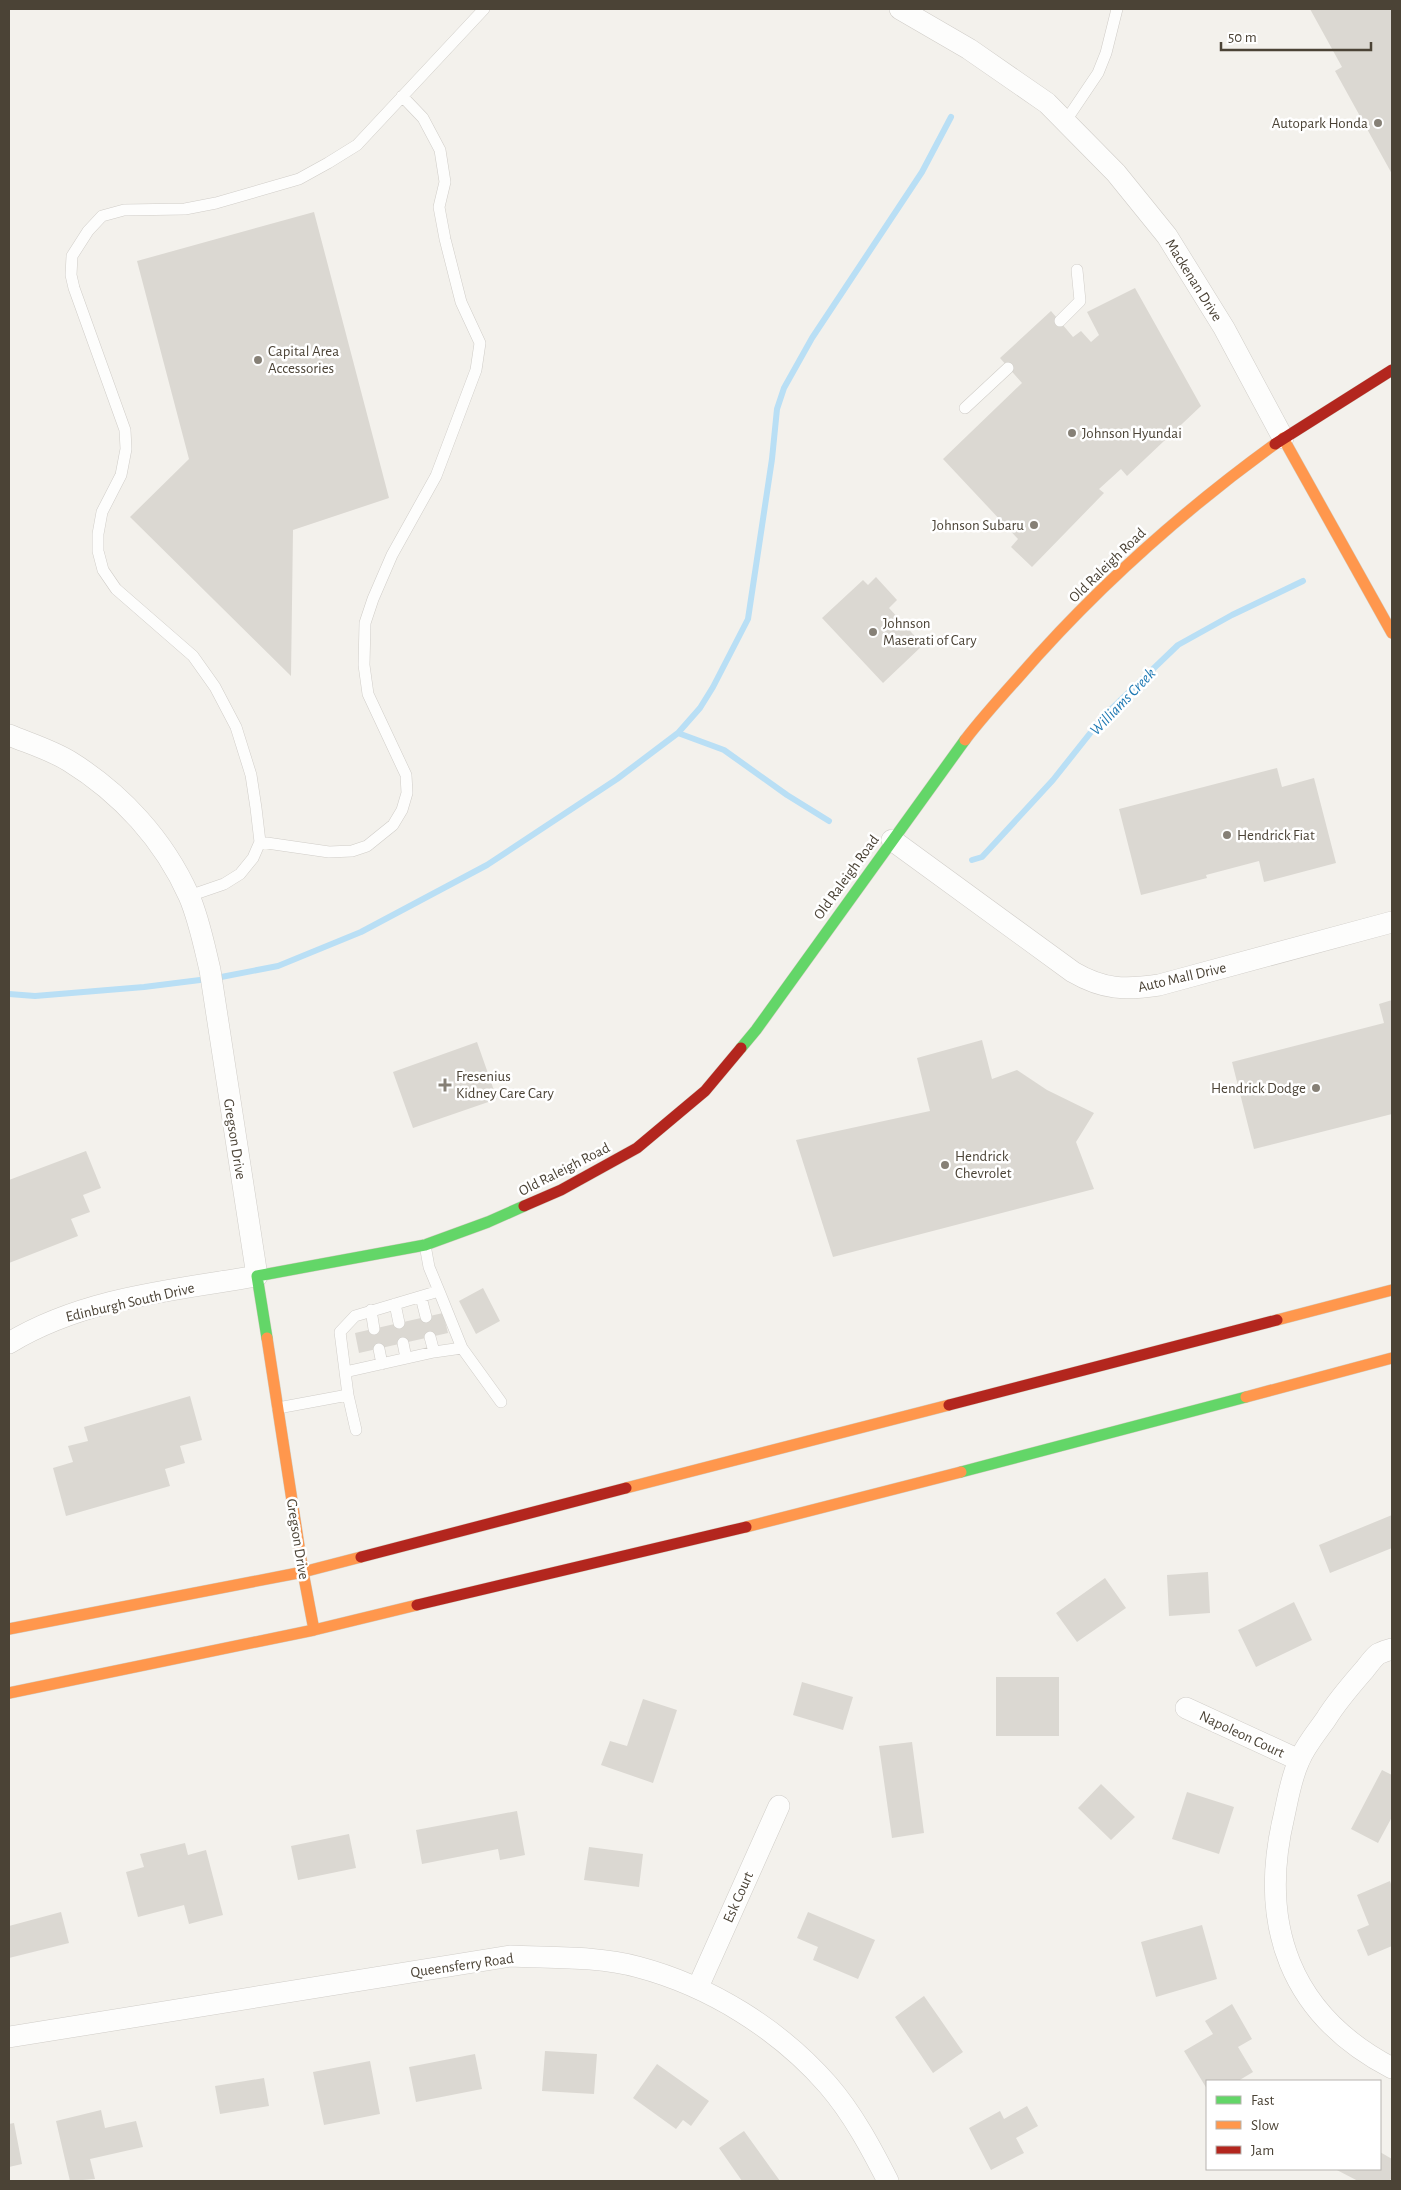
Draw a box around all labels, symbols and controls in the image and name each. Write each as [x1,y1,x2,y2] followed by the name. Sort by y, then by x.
[1221,20,1371,52] scale bar
[1228,30,1257,45] text: 50 m
[1272,116,1368,131] place label: Autopark Honda
[1372,117,1384,129] marker: Autopark Honda
[1162,237,1225,324] street label: Mackenan Drive
[268,344,339,376] place label: Capital Area Accessories
[252,354,264,366] marker: Capital Area Accessories
[1082,426,1182,441] place label: Johnson Hyundai
[1066,427,1078,439] marker: Johnson Hyundai
[932,518,1024,533] place label: Johnson Subaru
[1028,519,1040,531] marker: Johnson Subaru
[1066,525,1149,606] street label: Old Raleigh Road
[883,616,977,648] place label: Johnson Maserati of Cary
[867,626,879,638] marker: Johnson Maserati of Cary
[1087,665,1159,738] water label: Williams Creek
[1237,828,1315,843] place label: Hendrick Fiat
[1221,829,1233,841] marker: Hendrick Fiat
[811,832,882,922] street label: Old Raleigh Road
[1137,960,1228,995] street label: Auto Mall Drive
[456,1069,555,1101] place label: Fresenius Kidney Care Cary
[438,1078,452,1092] marker: Fresenius Kidney Care Cary
[1211,1081,1306,1096] place label: Hendrick Dodge
[1310,1082,1322,1094] marker: Hendrick Dodge
[221,1098,248,1181] street label: Gregson Drive
[516,1140,612,1199] street label: Old Raleigh Road
[955,1149,1012,1181] place label: Hendrick Chevrolet
[939,1159,951,1171] marker: Hendrick Chevrolet
[64,1280,196,1325] street label: Edinburgh South Drive
[284,1498,311,1581] street label: Gregson Drive
[1197,1708,1287,1761] street label: Napoleon Court
[721,1869,756,1925] street label: Esk Court
[409,1951,515,1980] street label: Queensferry Road
[1206,2080,1381,2170] legend
[1251,2093,1275,2108] text: Fast
[1251,2118,1279,2133] text: Slow
[1251,2143,1274,2158] text: Jam

